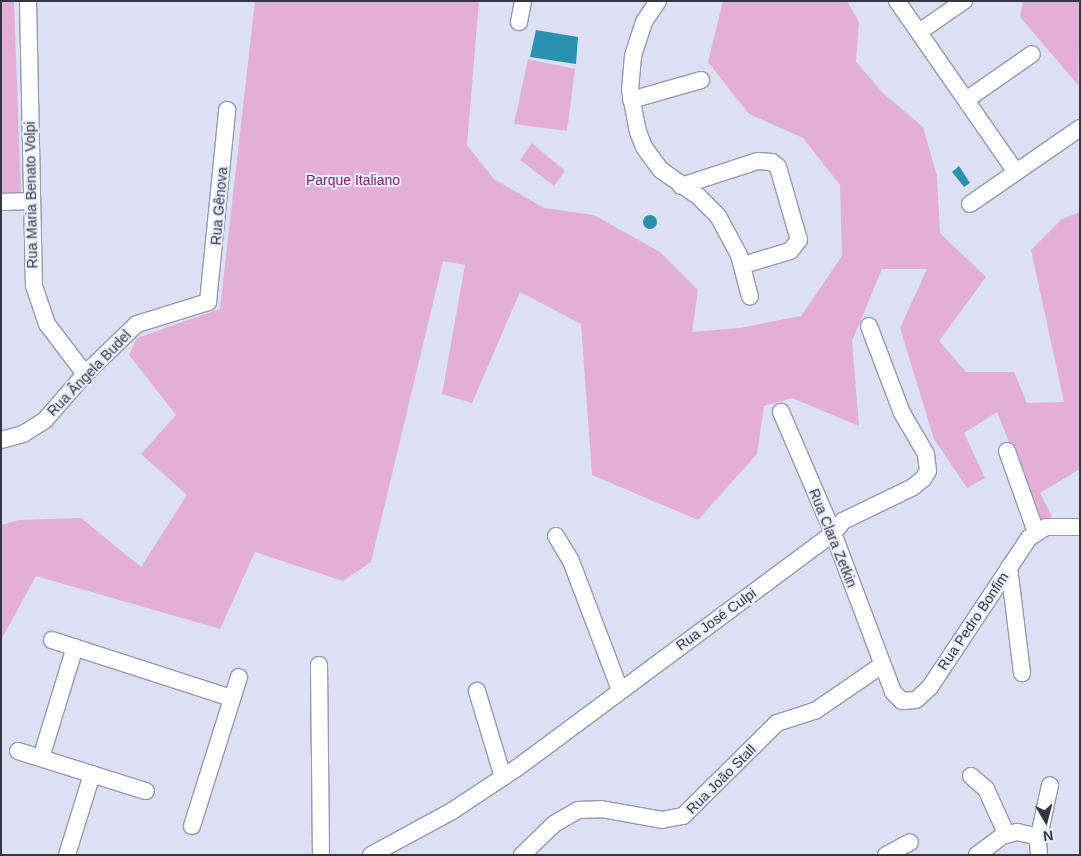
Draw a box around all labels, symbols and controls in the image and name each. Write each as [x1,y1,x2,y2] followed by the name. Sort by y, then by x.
[21,121,41,269] street label: Rua Maria Benato Volpi
[207,166,231,246] street label: Rua Gênova
[306,172,400,188] park label: Parque Italiano
[44,327,134,419] street label: Rua Ângela Budel
[806,486,860,590] street label: Rua Clara Zetkin
[934,569,1012,673] street label: Rua Pedro Bonfim
[673,584,759,654] street label: Rua José Culpi
[683,741,759,817] street label: Rua João Stall
[1021,796,1071,846] north arrow
[1042,827,1054,844] text: N

